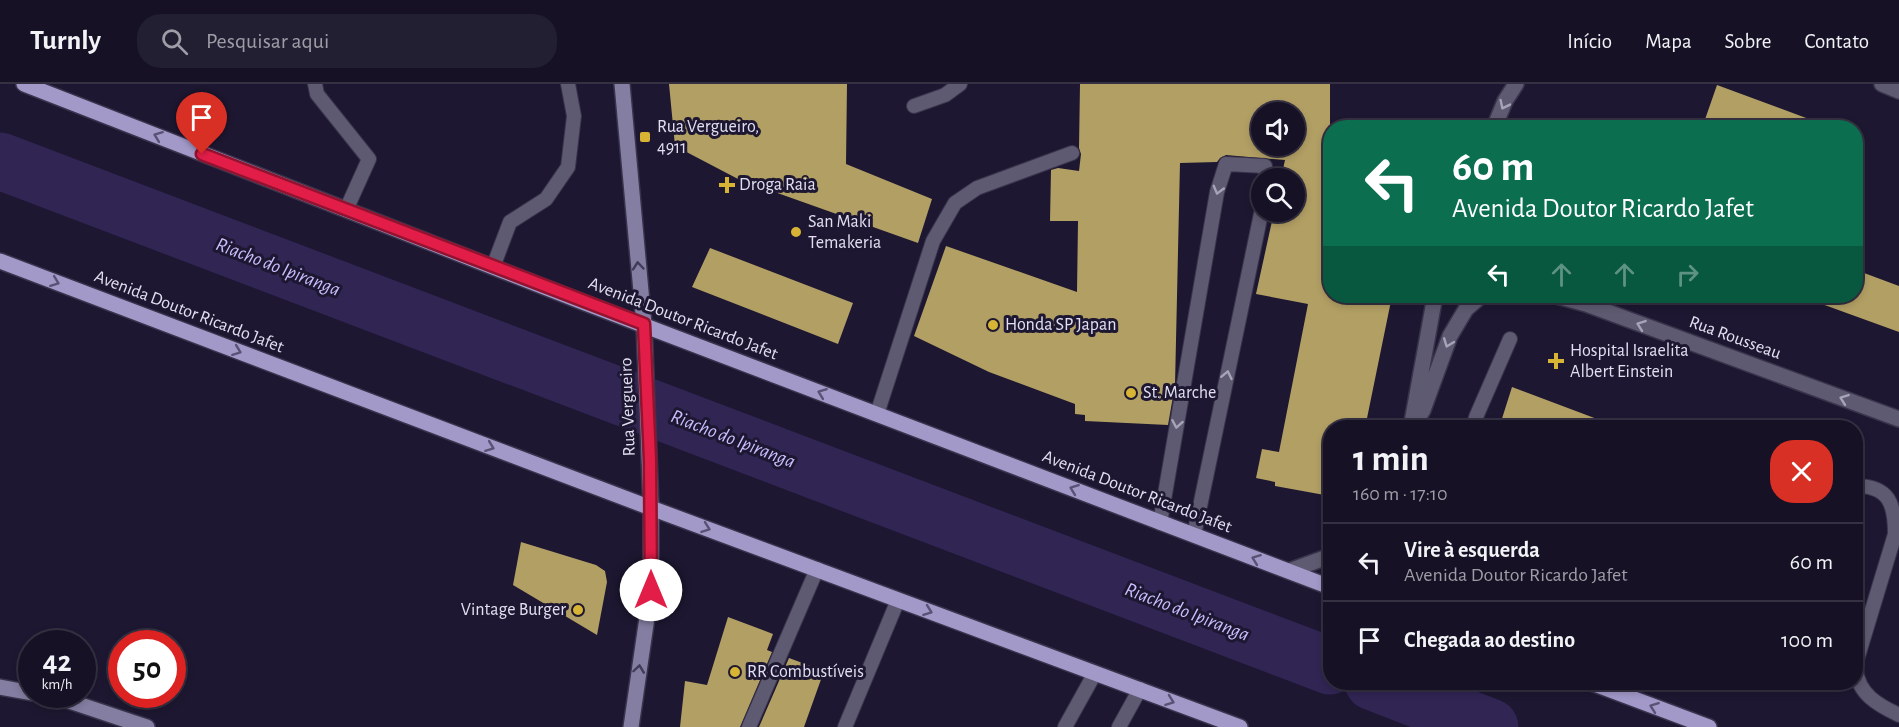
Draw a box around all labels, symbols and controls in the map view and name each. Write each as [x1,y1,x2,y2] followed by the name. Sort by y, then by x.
[137,14,557,68] search box
[158,25,191,58] icon: search
[30,27,101,55] text: Turnly
[206,30,329,52] text: Pesquisar aqui
[1567,31,1612,52] text: Início
[1645,31,1692,52] text: Mapa
[1725,31,1771,52] text: Sobre
[1804,31,1869,52] text: Contato
[176,92,227,154] pin
[1500,99,1511,109] one-way arrow
[185,101,218,134] icon: arrive
[1251,102,1305,222] map controls
[1251,102,1305,156] button: sound
[657,118,759,157] place label: Rua Vergueiro, 4911
[638,130,652,144] marker: Rua Vergueiro, 4911
[154,131,164,144] one-way arrow
[1353,144,1431,222] icon: left
[1452,146,1534,188] text: 60 m
[1251,168,1305,222] button: search
[739,176,816,194] place label: Droga Raia
[720,178,734,192] marker: Droga Raia
[1213,185,1226,195] one-way arrow
[1452,195,1754,222] text: Avenida Doutor Ricardo Jafet
[808,213,881,252] place label: San Maki Temakeria
[789,225,803,239] marker: San Maki Temakeria
[213,234,343,300] water label: Riacho do Ipiranga
[1482,258,1515,291] icon: left
[1545,258,1578,291] icon: ahead
[1608,258,1641,291] icon: ahead
[1671,258,1704,291] icon: right
[632,261,645,270] one-way arrow
[92,268,286,357] street label: Avenida Doutor Ricardo Jafet
[49,275,60,287] one-way arrow
[586,275,780,364] street label: Avenida Doutor Ricardo Jafet
[1687,313,1783,363] street label: Rua Rousseau
[1005,316,1116,334] place label: Honda SP Japan
[986,318,1000,332] marker: Honda SP Japan
[1637,319,1647,332] one-way arrow
[1443,336,1455,347] one-way arrow
[1570,342,1689,381] place label: Hospital Israelita Albert Einstein
[231,344,242,356] one-way arrow
[1547,352,1565,370] marker: Hospital Israelita Albert Einstein
[617,357,639,457] street label: Rua Vergueiro
[1220,370,1233,380] one-way arrow
[1143,384,1216,402] place label: St. Marche
[1124,386,1138,400] marker: St. Marche
[817,388,828,400] one-way arrow
[1839,394,1850,407] one-way arrow
[668,406,798,472] water label: Riacho do Ipiranga
[1171,418,1184,428] one-way arrow
[484,439,495,452] one-way arrow
[1770,440,1833,503] button: close
[1353,441,1429,477] text: 1 min
[1040,448,1234,537] street label: Avenida Doutor Ricardo Jafet
[1069,484,1080,497] one-way arrow
[1353,484,1448,504] text: 160 m · 17:10
[700,521,711,533] one-way arrow
[1404,539,1540,561] text: Vire à esquerda
[1353,546,1386,579] icon: left
[1790,551,1833,573] text: 60 m
[1251,553,1262,566] one-way arrow
[619,558,683,622] position arrow
[1404,565,1628,585] text: Avenida Doutor Ricardo Jafet
[1122,579,1252,645] water label: Riacho do Ipiranga
[461,601,566,619] place label: Vintage Burger
[571,603,585,617] marker: Vintage Burger
[923,603,933,616] one-way arrow
[1353,624,1386,657] icon: arrive
[1404,629,1575,651] text: Chegada ao destino
[1781,629,1833,651] text: 100 m
[108,630,186,708] speed limit sign: 50
[42,647,72,677] text: 42
[747,663,864,681] place label: RR Combustíveis
[633,665,645,674] one-way arrow
[728,665,742,679] marker: RR Combustíveis
[42,677,72,692] text: km/h
[1164,693,1175,706] one-way arrow
[1649,701,1660,714] one-way arrow

